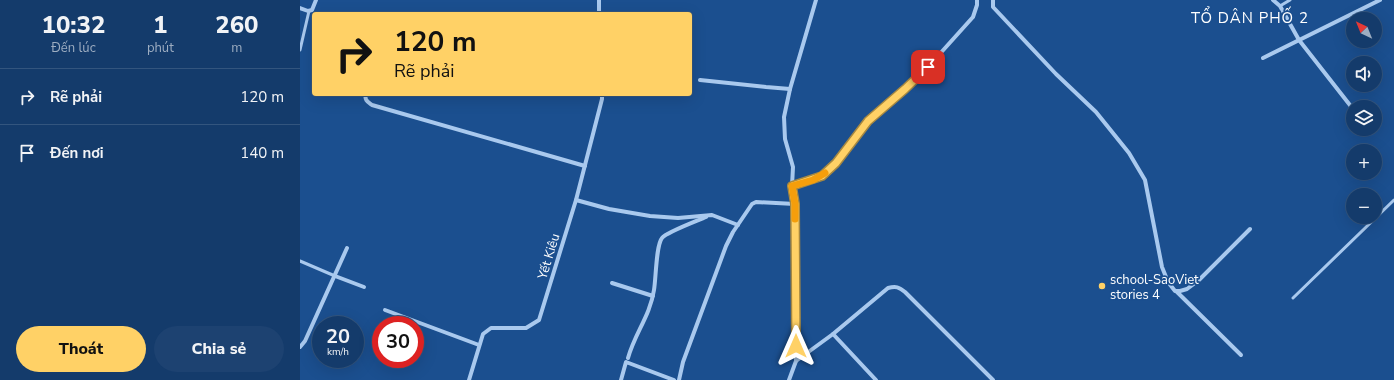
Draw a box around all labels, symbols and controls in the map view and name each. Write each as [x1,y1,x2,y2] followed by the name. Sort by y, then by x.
[1191,6,1309,28] district label: TỔ DÂN PHỐ 2
[42,9,105,41] text: 10:32
[153,9,168,41] text: 1
[215,9,258,41] text: 260
[1346,12,1382,48] north arrow
[1346,12,1382,224] map controls
[394,23,477,61] text: 120 m
[328,28,380,80] icon: right
[51,39,96,57] text: Đến lúc
[147,39,174,57] text: phút
[231,39,242,57] text: m
[911,50,945,84] pin
[917,56,939,78] icon: arrive
[1346,56,1382,92] button: sound
[394,59,454,83] text: Rẽ phải
[16,86,38,108] icon: right
[50,87,102,107] text: Rẽ phải
[240,87,284,107] text: 120 m
[1346,100,1382,136] button: layers
[16,142,38,164] icon: arrive
[50,143,104,163] text: Đến nơi
[240,143,284,163] text: 140 m
[1346,144,1382,180] button: +
[1346,188,1382,224] button: −
[533,231,564,282] street label: Yết Kiêu
[1110,271,1199,304] place label: school-SaoViet stories 4
[1097,281,1107,291] marker: school-SaoViet stories 4
[372,316,424,368] speed limit sign: 30
[326,323,350,350] text: 20
[775,325,817,367] position arrow
[16,326,146,372] button: Thoát
[154,326,284,372] button: Chia sẻ
[327,345,349,359] text: km/h

